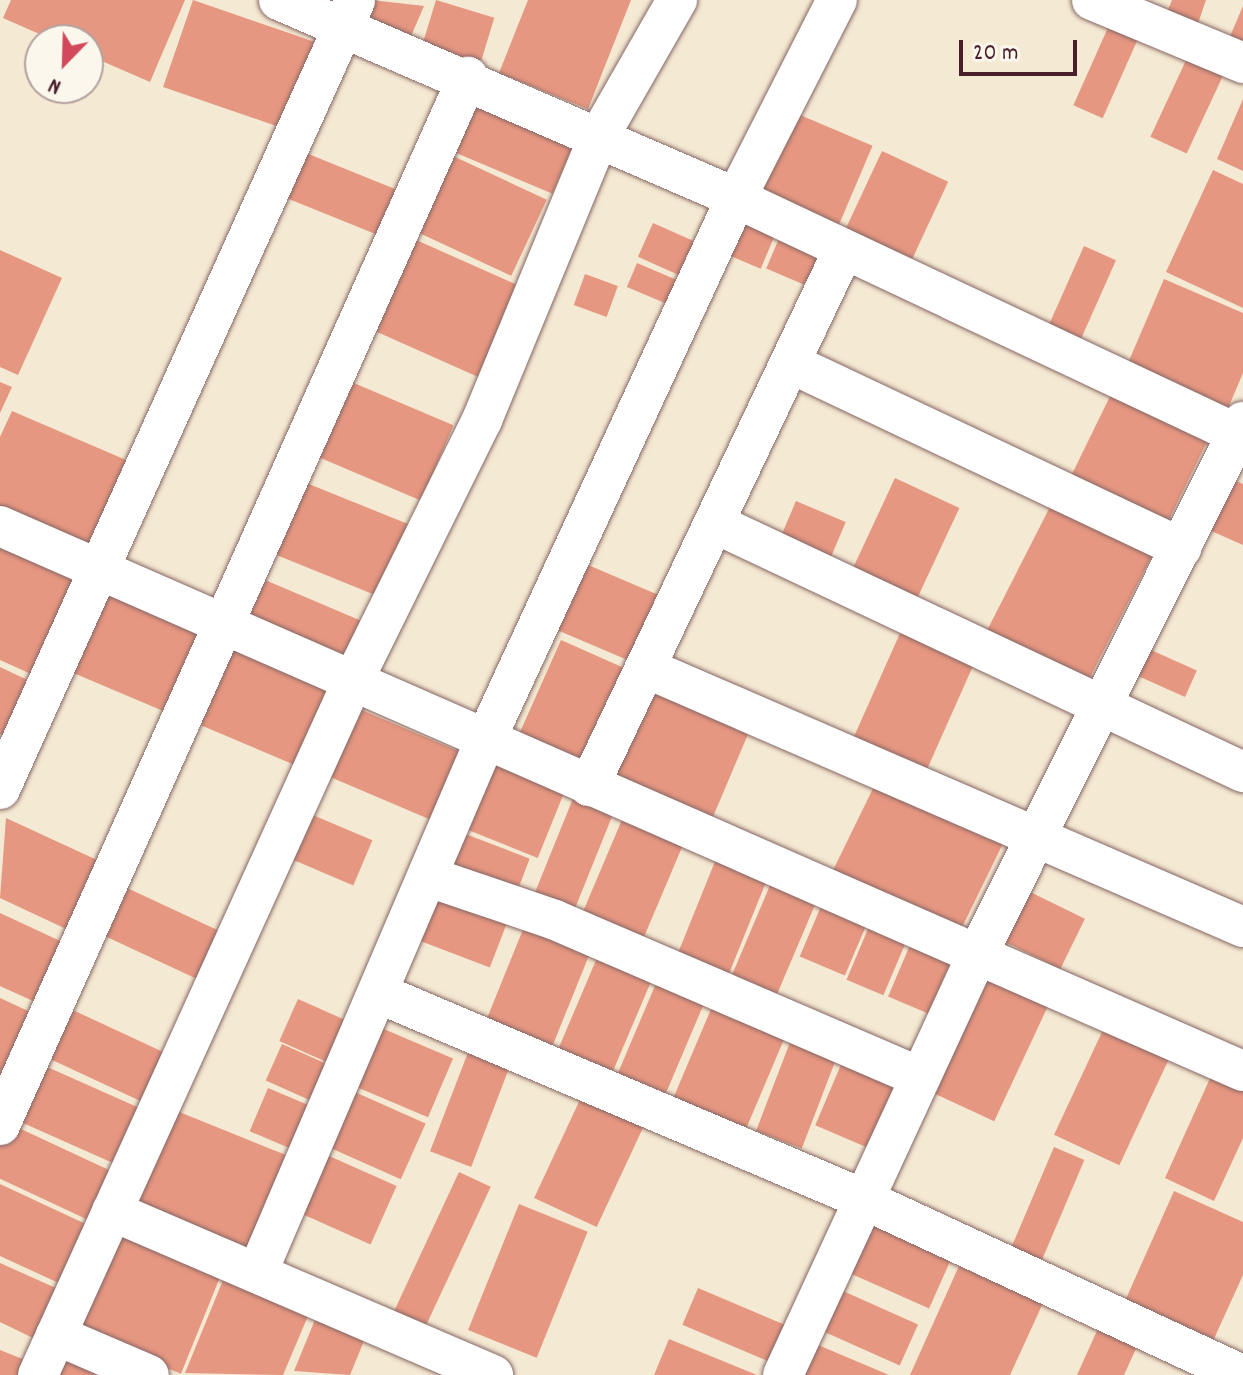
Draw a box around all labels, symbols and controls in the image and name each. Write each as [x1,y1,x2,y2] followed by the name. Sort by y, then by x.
[24,24,104,104] north arrow
[963,24,1081,74] scale bar
[973,37,1019,71] text: 20 m
[44,68,66,101] text: N

